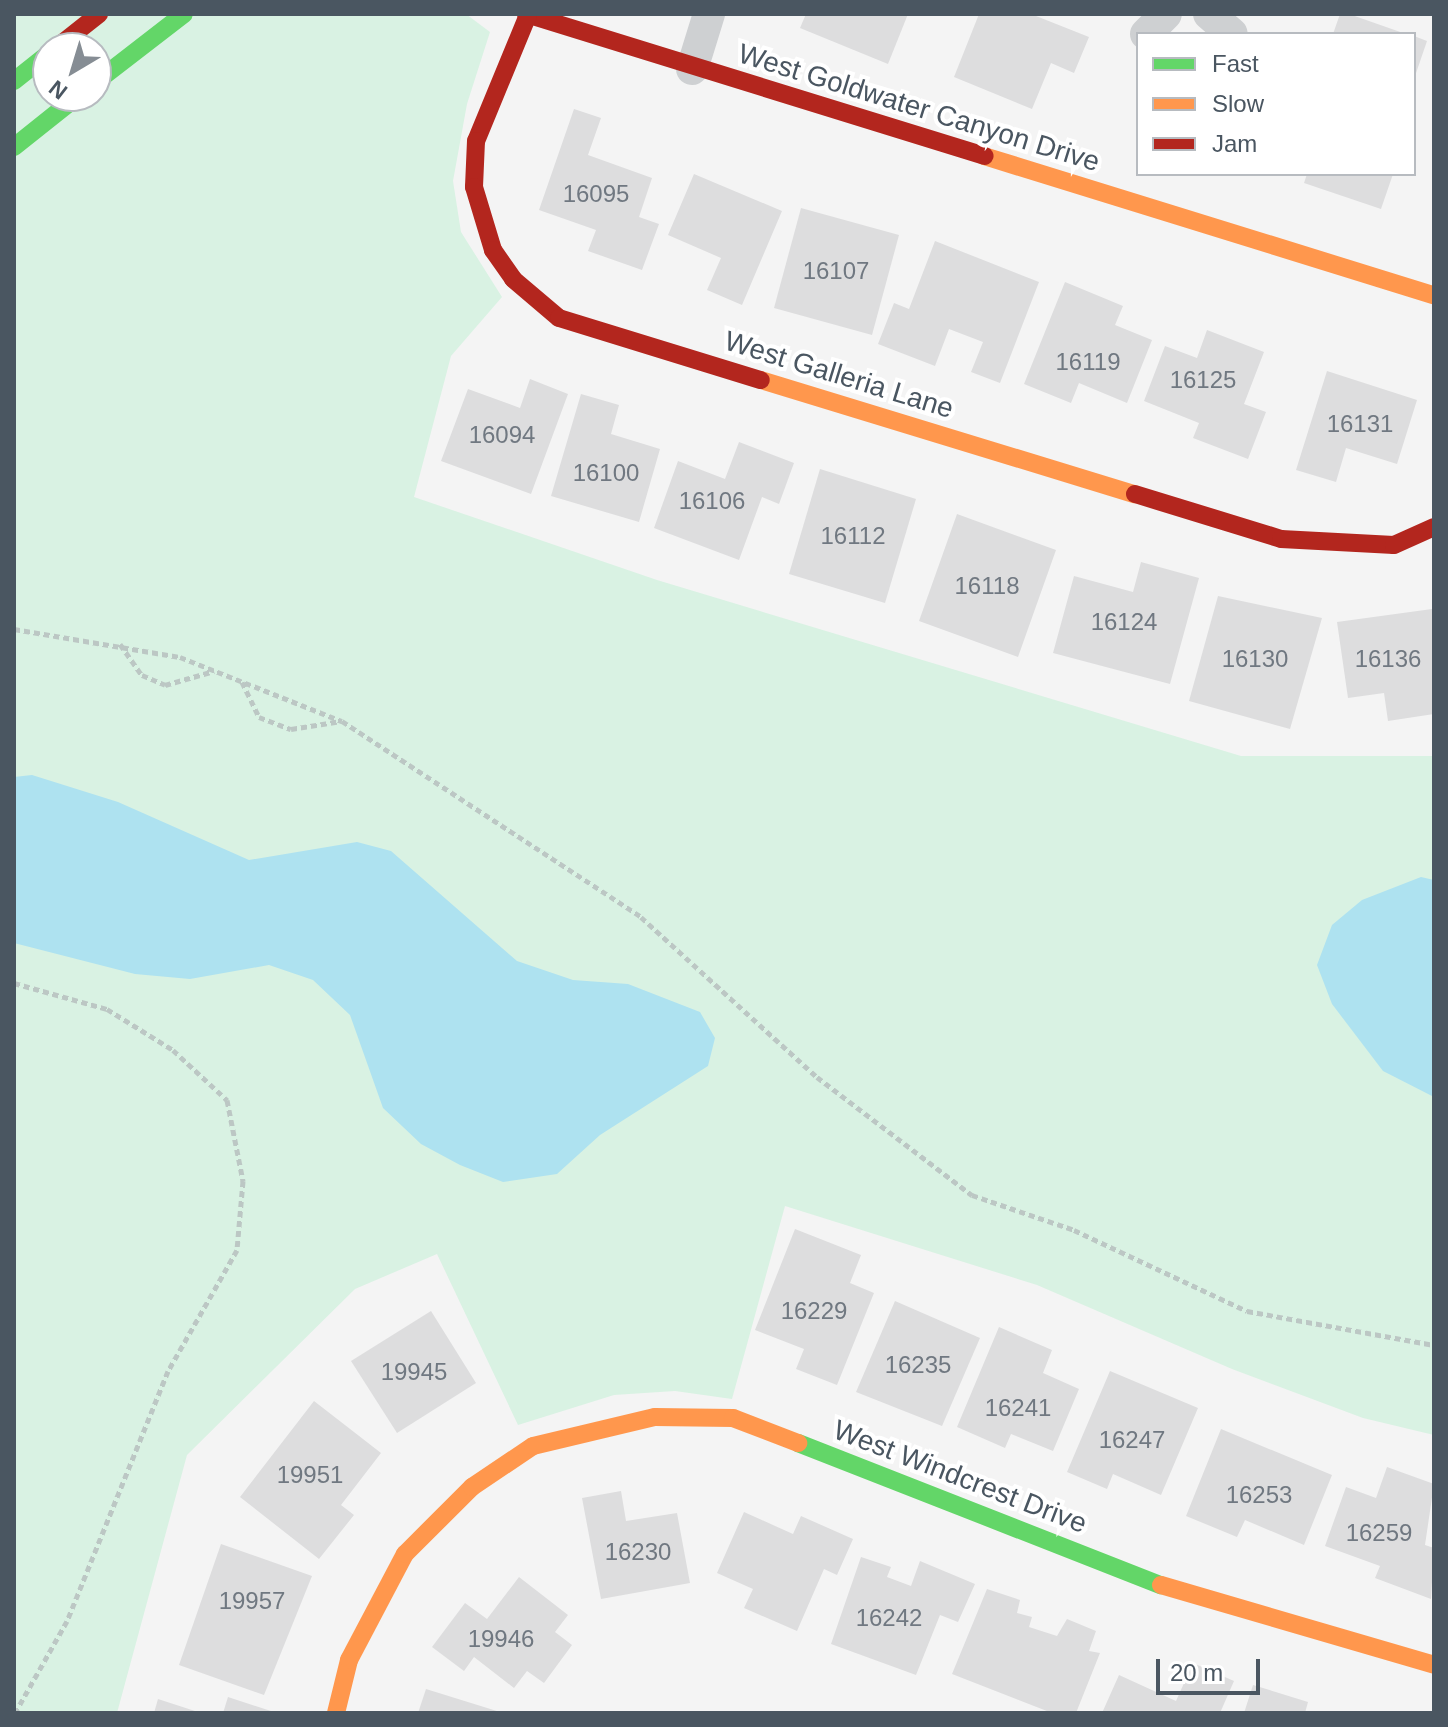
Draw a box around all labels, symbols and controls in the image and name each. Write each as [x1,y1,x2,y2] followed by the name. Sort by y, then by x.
[32,32,112,112] north arrow
[1136,32,1416,176] legend
[734,37,1104,179] street label: West Goldwater Canyon Drive
[1212,50,1259,77] text: Fast
[44,75,72,104] text: N
[1212,90,1264,117] text: Slow
[1212,130,1257,157] text: Jam
[563,180,629,208] house number: 16095
[803,257,869,285] house number: 16107
[720,324,958,426] street label: West Galleria Lane
[1056,348,1120,376] house number: 16119
[1170,366,1236,394] house number: 16125
[1327,410,1393,438] house number: 16131
[469,421,535,449] house number: 16094
[573,459,639,487] house number: 16100
[679,487,745,515] house number: 16106
[821,522,885,550] house number: 16112
[955,572,1019,600] house number: 16118
[1091,608,1157,636] house number: 16124
[1222,645,1288,673] house number: 16130
[1355,645,1421,673] house number: 16136
[781,1297,847,1325] house number: 16229
[885,1351,951,1379] house number: 16235
[381,1358,447,1386] house number: 19945
[985,1394,1051,1422] house number: 16241
[829,1413,1091,1541] street label: West Windcrest Drive
[1099,1426,1165,1454] house number: 16247
[277,1461,343,1489] house number: 19951
[1226,1481,1292,1509] house number: 16253
[1346,1519,1412,1547] house number: 16259
[605,1538,671,1566] house number: 16230
[219,1587,285,1615] house number: 19957
[856,1604,922,1632] house number: 16242
[468,1625,534,1653] house number: 19946
[1160,1643,1264,1693] scale bar
[1170,1659,1223,1686] text: 20 m

